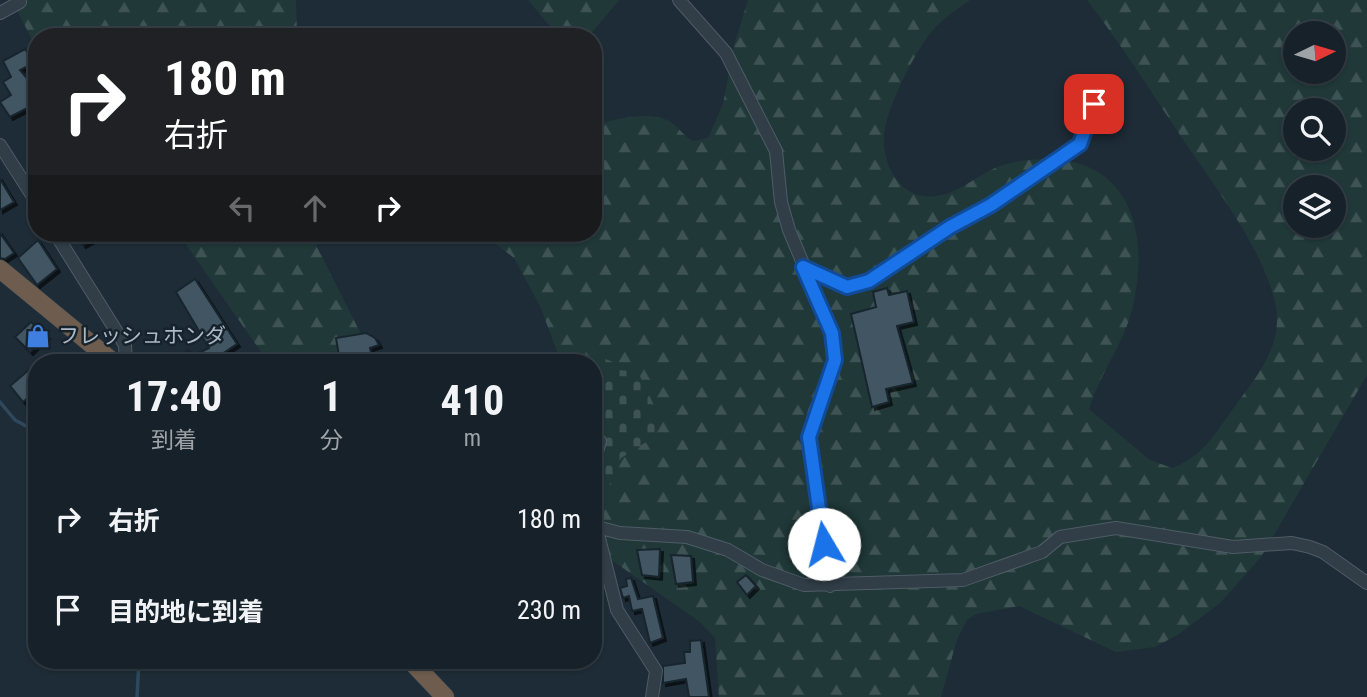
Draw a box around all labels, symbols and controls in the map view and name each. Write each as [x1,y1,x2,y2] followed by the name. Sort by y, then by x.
[1283,21,1346,84] north arrow
[1283,21,1346,238] map controls
[164,50,286,107] text: 180 m
[49,56,140,147] icon: right
[1064,74,1124,134] pin
[1075,85,1113,123] icon: arrive
[1283,98,1346,161] button: search
[164,116,228,154] text: 右折
[1283,175,1346,238] button: layers
[223,189,261,227] icon: left
[296,189,334,227] icon: ahead
[369,189,407,227] icon: right
[24,322,52,350] shop icon: フレッシュホンダ
[58,324,226,348] place label: フレッシュホンダ
[126,372,222,421] text: 17:40
[321,372,342,421] text: 1
[441,376,504,425] text: 410
[464,425,481,452] text: m
[151,427,197,454] text: 到着
[320,427,343,454] text: 分
[49,500,87,538] icon: right
[517,504,581,534] text: 180 m
[108,506,160,536] text: 右折
[787,507,861,581] position arrow
[49,591,87,629] icon: arrive
[517,595,581,625] text: 230 m
[108,597,264,627] text: 目的地に到着

